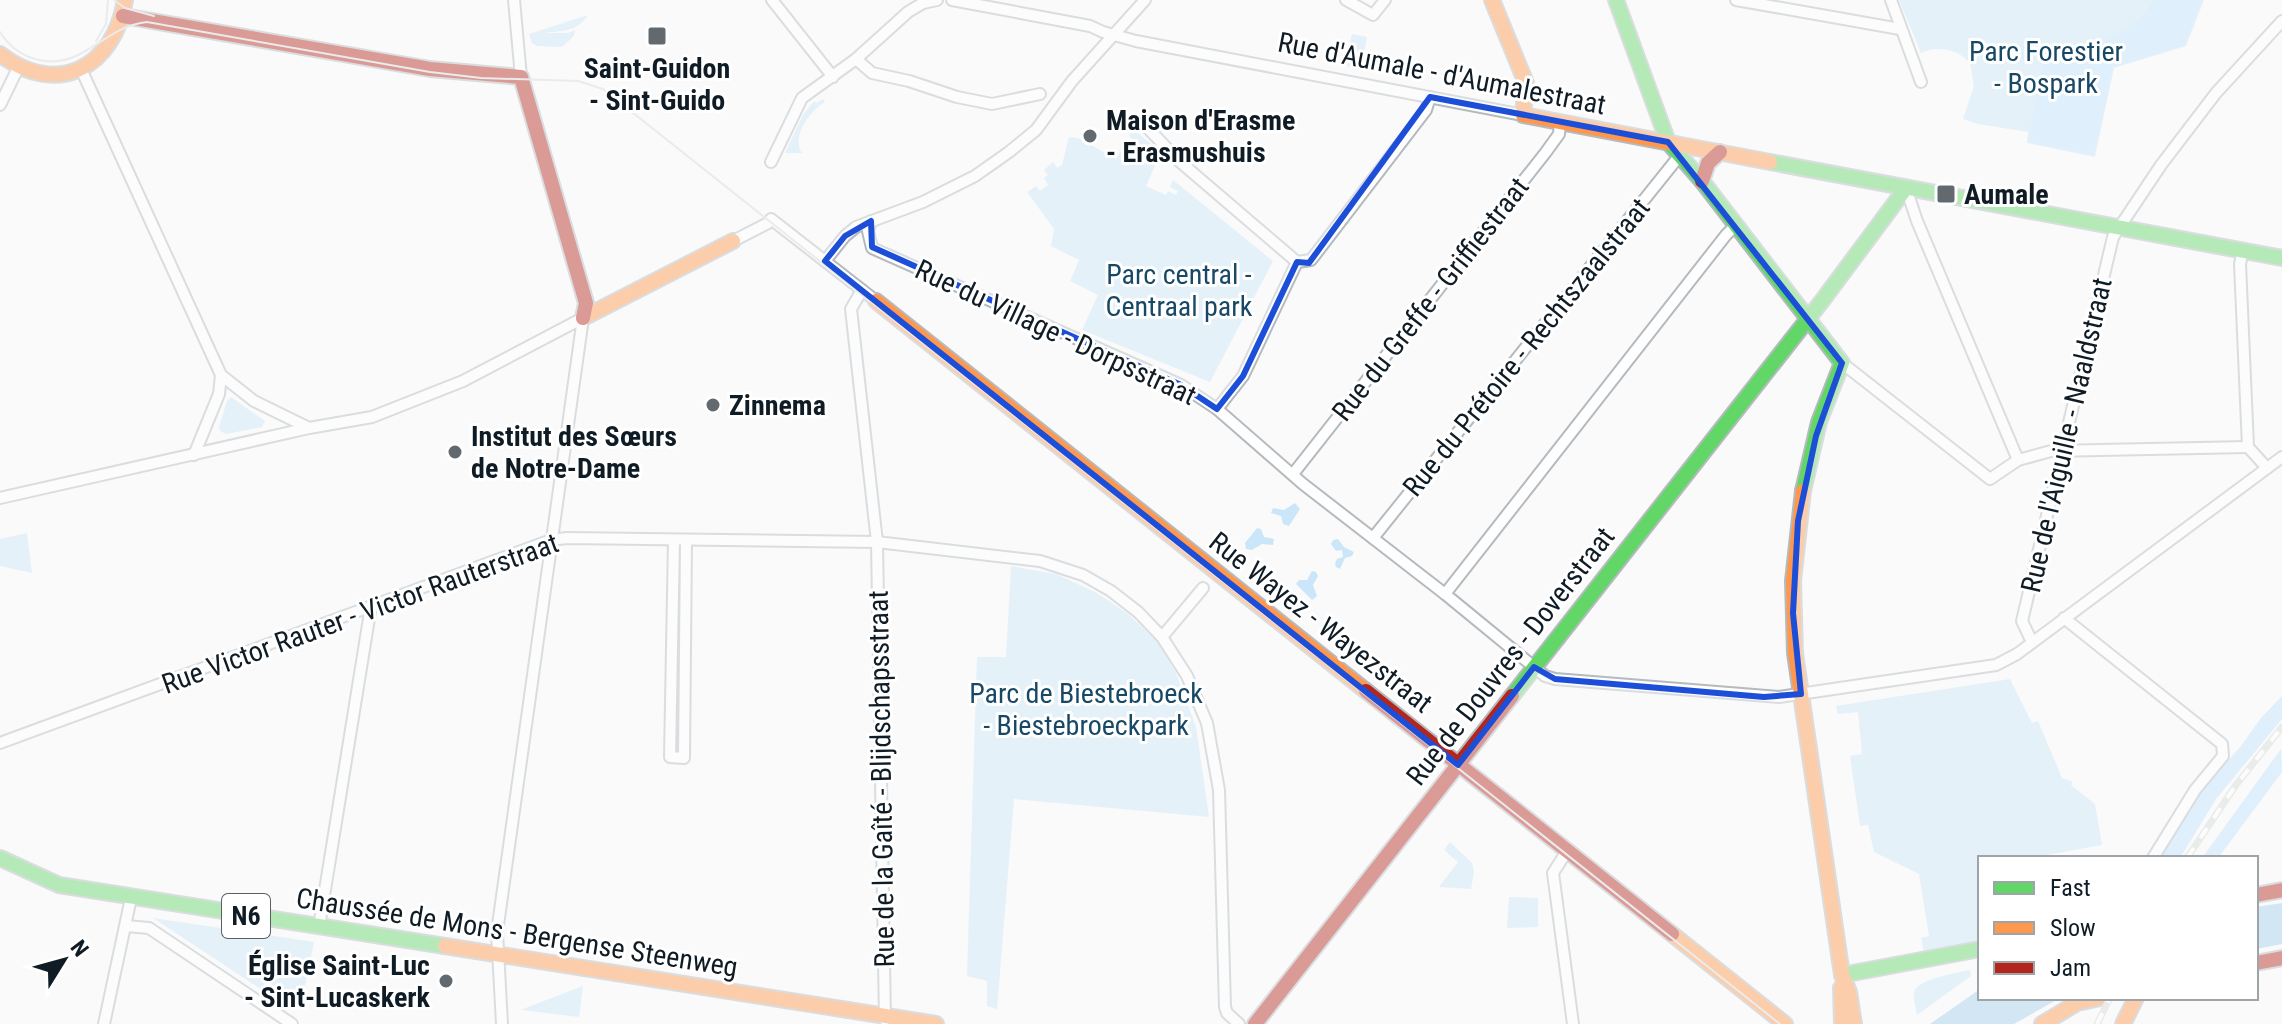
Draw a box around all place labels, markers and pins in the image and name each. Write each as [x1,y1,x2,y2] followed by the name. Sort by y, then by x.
[646,25,668,47] marker: Saint-Guidon - Sint-Guido
[584,52,730,117] place label: Saint-Guidon - Sint-Guido
[1106,104,1295,169] place label: Maison d'Erasme - Erasmushuis
[1081,127,1099,145] marker: Maison d'Erasme - Erasmushuis
[1964,178,2049,211] place label: Aumale
[1935,183,1957,205] marker: Aumale
[729,389,826,422] place label: Zinnema
[704,396,722,414] marker: Zinnema
[471,420,677,485] place label: Institut des Sœurs de Notre-Dame
[446,443,464,461] marker: Institut des Sœurs de Notre-Dame
[244,949,431,1014] place label: Église Saint-Luc - Sint-Lucaskerk
[437,972,455,990] marker: Église Saint-Luc - Sint-Lucaskerk

